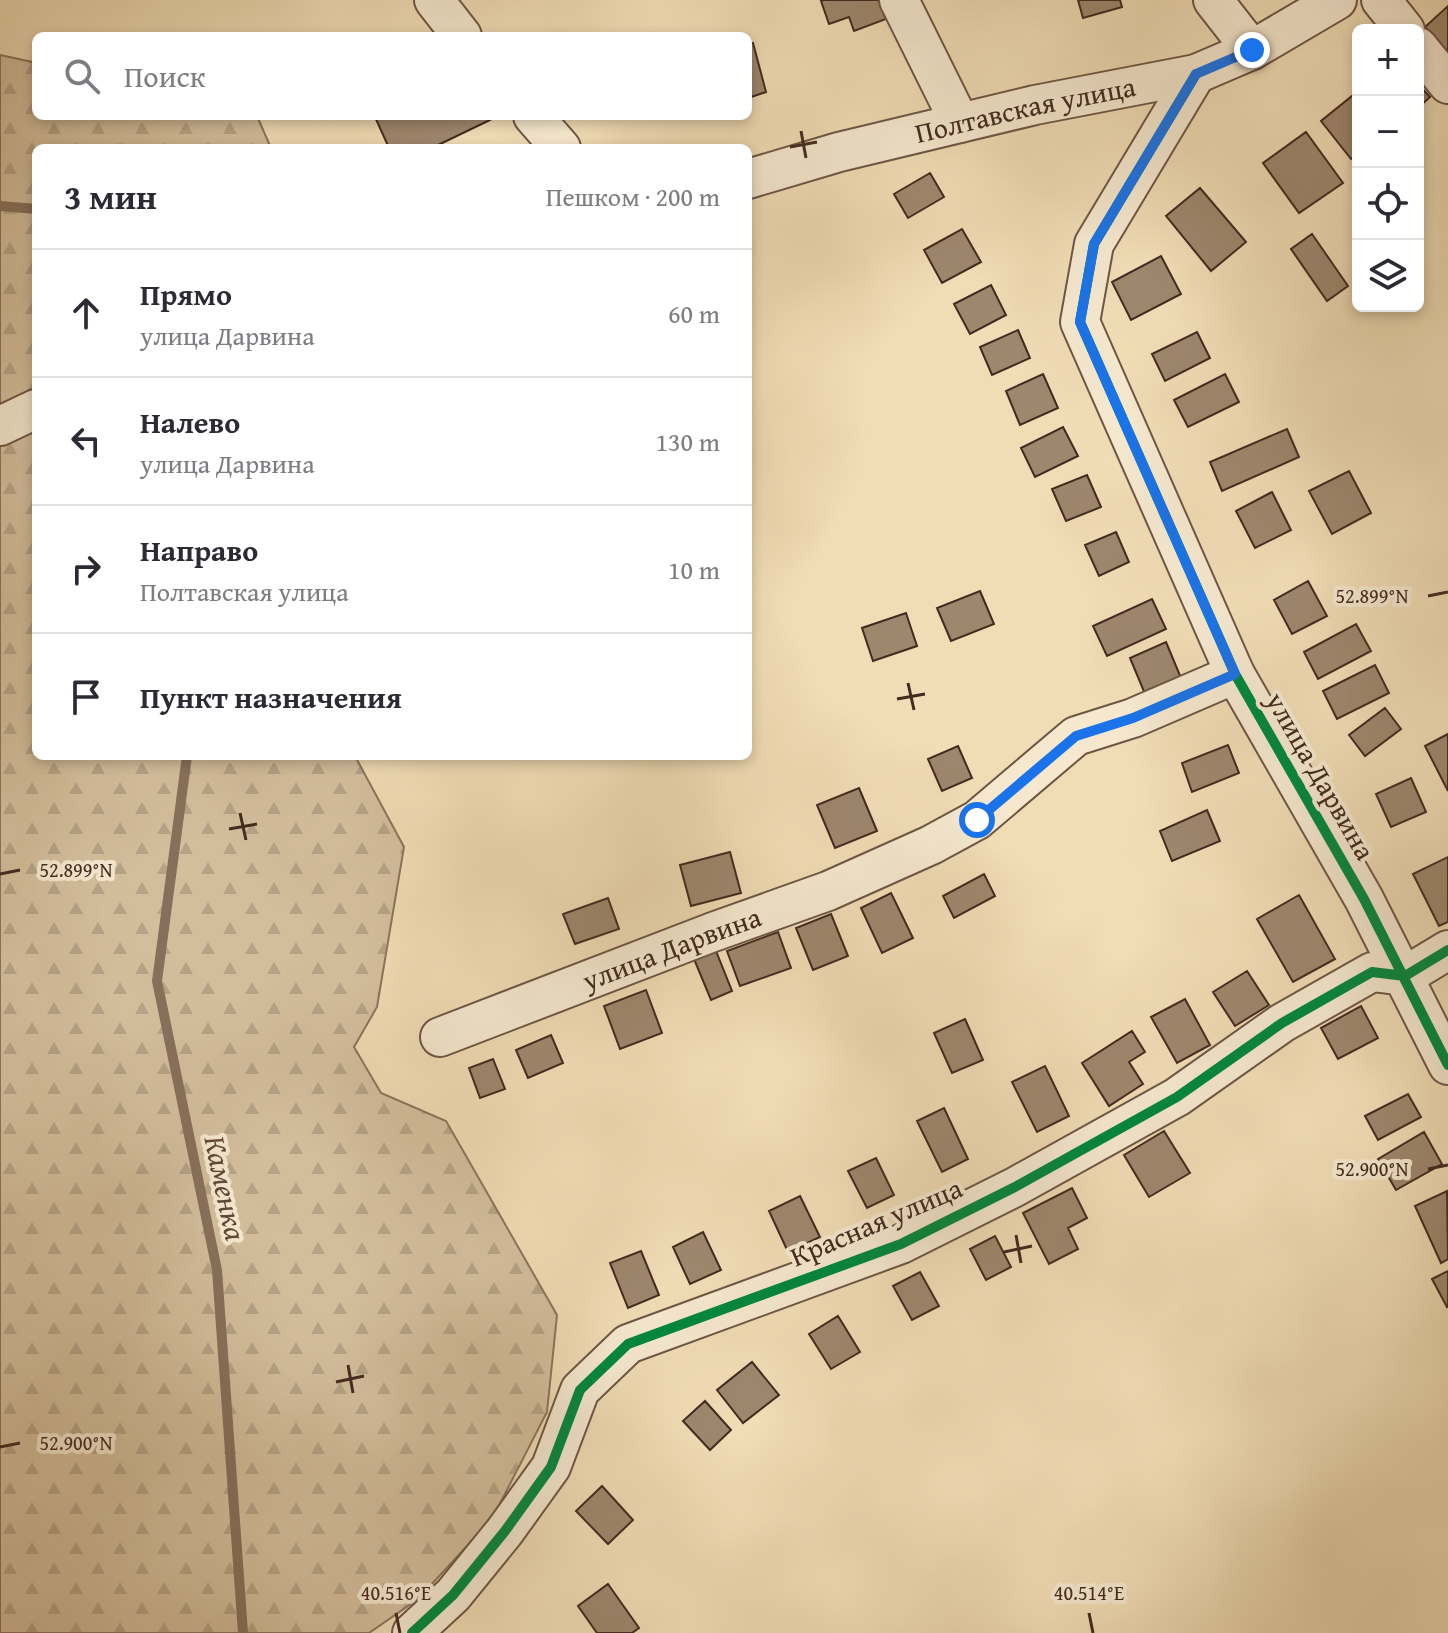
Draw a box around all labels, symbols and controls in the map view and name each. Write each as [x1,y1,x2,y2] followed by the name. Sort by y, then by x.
[1352,24,1424,312] map controls
[1352,24,1424,96] button: +
[32,32,752,120] search box
[1234,32,1270,68] route end
[60,54,104,98] icon: search
[124,54,206,98] text: Поиск
[911,65,1139,153] street label: Полтавская улица
[1352,96,1424,168] button: −
[1352,168,1424,240] button: locate
[64,172,157,221] text: 3 мин
[546,177,720,216] text: Пешком · 200 m
[1352,240,1424,312] button: layers
[140,272,232,316] text: Прямо
[64,291,108,335] icon: ahead
[668,294,720,333] text: 60 m
[140,316,315,355] text: улица Дарвина
[140,400,240,444] text: Налево
[64,419,108,463] icon: left
[655,422,720,461] text: 130 m
[140,444,315,483] text: улица Дарвина
[140,528,258,572] text: Направо
[64,547,108,591] icon: right
[668,550,720,589] text: 10 m
[140,572,349,611] text: Полтавская улица
[1335,581,1409,610] text: 52.899°N
[64,675,108,719] icon: arrive
[140,675,402,719] text: Пункт назначения
[1256,683,1387,868] street label: улица Дарвина
[959,802,995,838] route start
[39,855,113,884] text: 52.899°N
[575,895,767,1001] street label: улица Дарвина
[193,1131,259,1244] water label: Каменка
[1335,1154,1409,1183] text: 52.900°N
[783,1167,969,1276] street label: Красная улица
[39,1428,113,1457] text: 52.900°N
[361,1578,431,1607] text: 40.516°E
[1054,1578,1124,1607] text: 40.514°E

